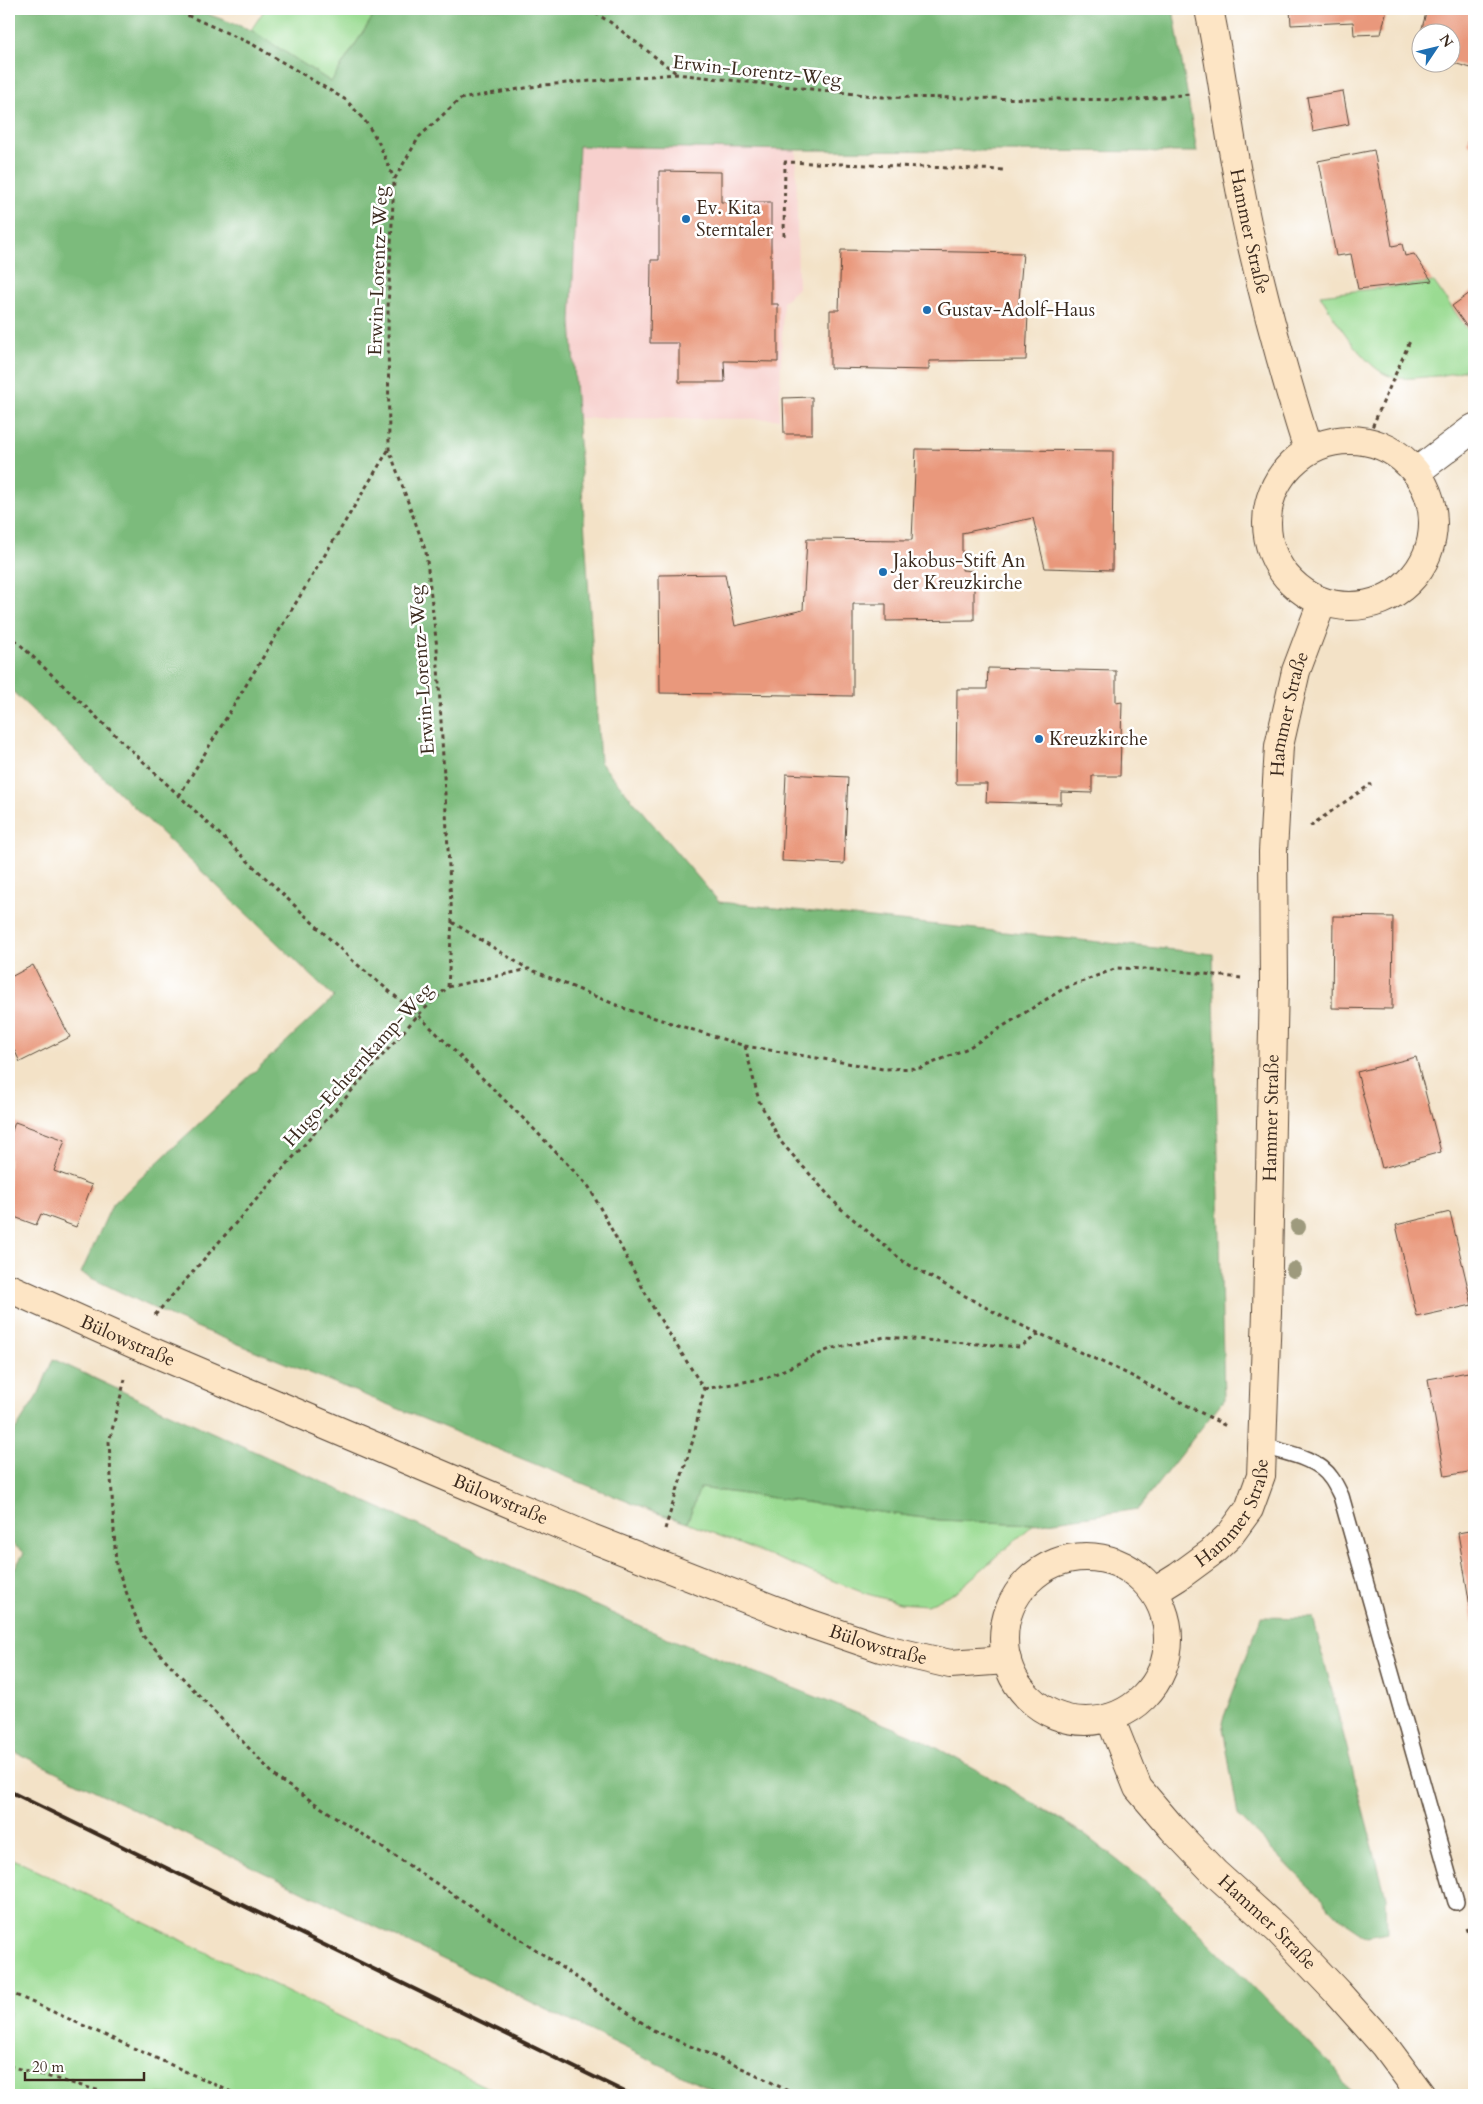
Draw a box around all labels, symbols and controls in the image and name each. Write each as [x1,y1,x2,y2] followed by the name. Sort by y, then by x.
[1410,22,1460,72] north arrow
[1435,30,1458,51] text: N
[671,49,843,93] street label: Erwin-Lorentz-Weg
[1223,166,1276,297] street label: Hammer Straße
[362,185,394,356] street label: Erwin-Lorentz-Weg
[696,195,773,243] place label: Ev. Kita Sterntaler
[680,213,692,225] marker: Ev. Kita Sterntaler
[937,297,1095,323] place label: Gustav-Adolf-Haus
[921,304,933,316] marker: Gustav-Adolf-Haus
[890,548,1026,596] place label: Jakobus-Stift An der Kreuzkirche
[877,566,889,578] marker: Jakobus-Stift An der Kreuzkirche
[403,584,441,756] street label: Erwin-Lorentz-Weg
[1264,648,1315,777] street label: Hammer Straße
[1049,726,1148,752] place label: Kreuzkirche
[1033,733,1045,745] marker: Kreuzkirche
[277,977,439,1153] street label: Hugo-Echternkamp-Weg
[1257,1054,1285,1182] street label: Hammer Straße
[76,1309,179,1373] street label: Bülowstraße
[1190,1458,1275,1573] street label: Hammer Straße
[449,1468,552,1531] street label: Bülowstraße
[825,1618,930,1671] street label: Bülowstraße
[1212,1869,1322,1976] street label: Hammer Straße
[25,2049,144,2081] scale bar
[32,2057,64,2077] text: 20 m

